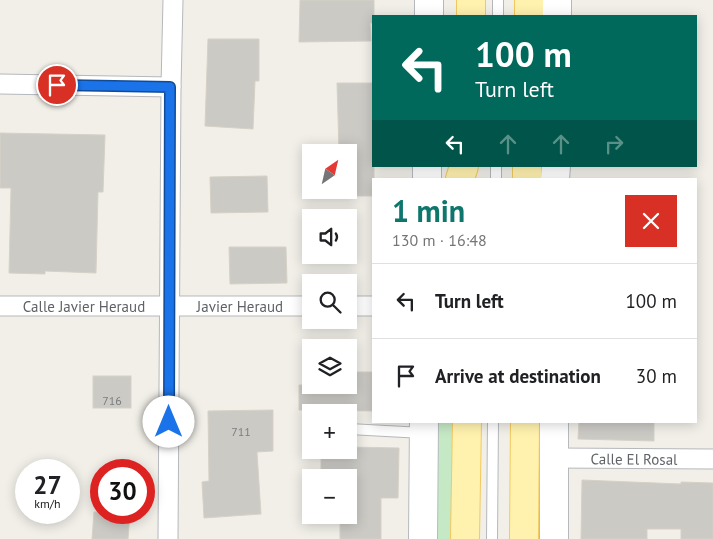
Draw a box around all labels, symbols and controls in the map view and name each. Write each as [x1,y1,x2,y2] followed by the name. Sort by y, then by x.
[475,31,572,77] text: 100 m
[392,35,457,100] icon: left
[36,64,78,106] pin
[43,71,71,99] icon: arrive
[475,75,554,103] text: Turn left
[441,130,469,158] icon: left
[494,130,522,158] icon: ahead
[547,130,575,158] icon: ahead
[600,130,628,158] icon: right
[302,144,358,199] north arrow
[302,144,357,524] map controls
[392,191,465,230] text: 1 min
[625,195,677,247] button: close
[302,209,357,264] button: sound
[392,230,487,250] text: 130 m · 16:48
[302,274,357,329] button: search
[392,287,420,315] icon: left
[435,289,504,313] text: Turn left
[625,289,677,313] text: 100 m
[23,297,145,316] street label: Calle Javier Heraud
[196,297,283,316] street label: Javier Heraud
[302,339,357,394] button: layers
[392,362,420,390] icon: arrive
[435,364,601,388] text: Arrive at destination
[636,364,677,388] text: 30 m
[102,393,122,408] house number: 716
[142,395,194,447] position arrow
[302,404,357,459] button: +
[231,424,251,439] house number: 711
[590,449,678,468] street label: Calle El Rosal
[90,459,155,524] speed limit sign: 30
[33,469,62,501] text: 27
[302,469,357,524] button: −
[34,496,61,511] text: km/h

